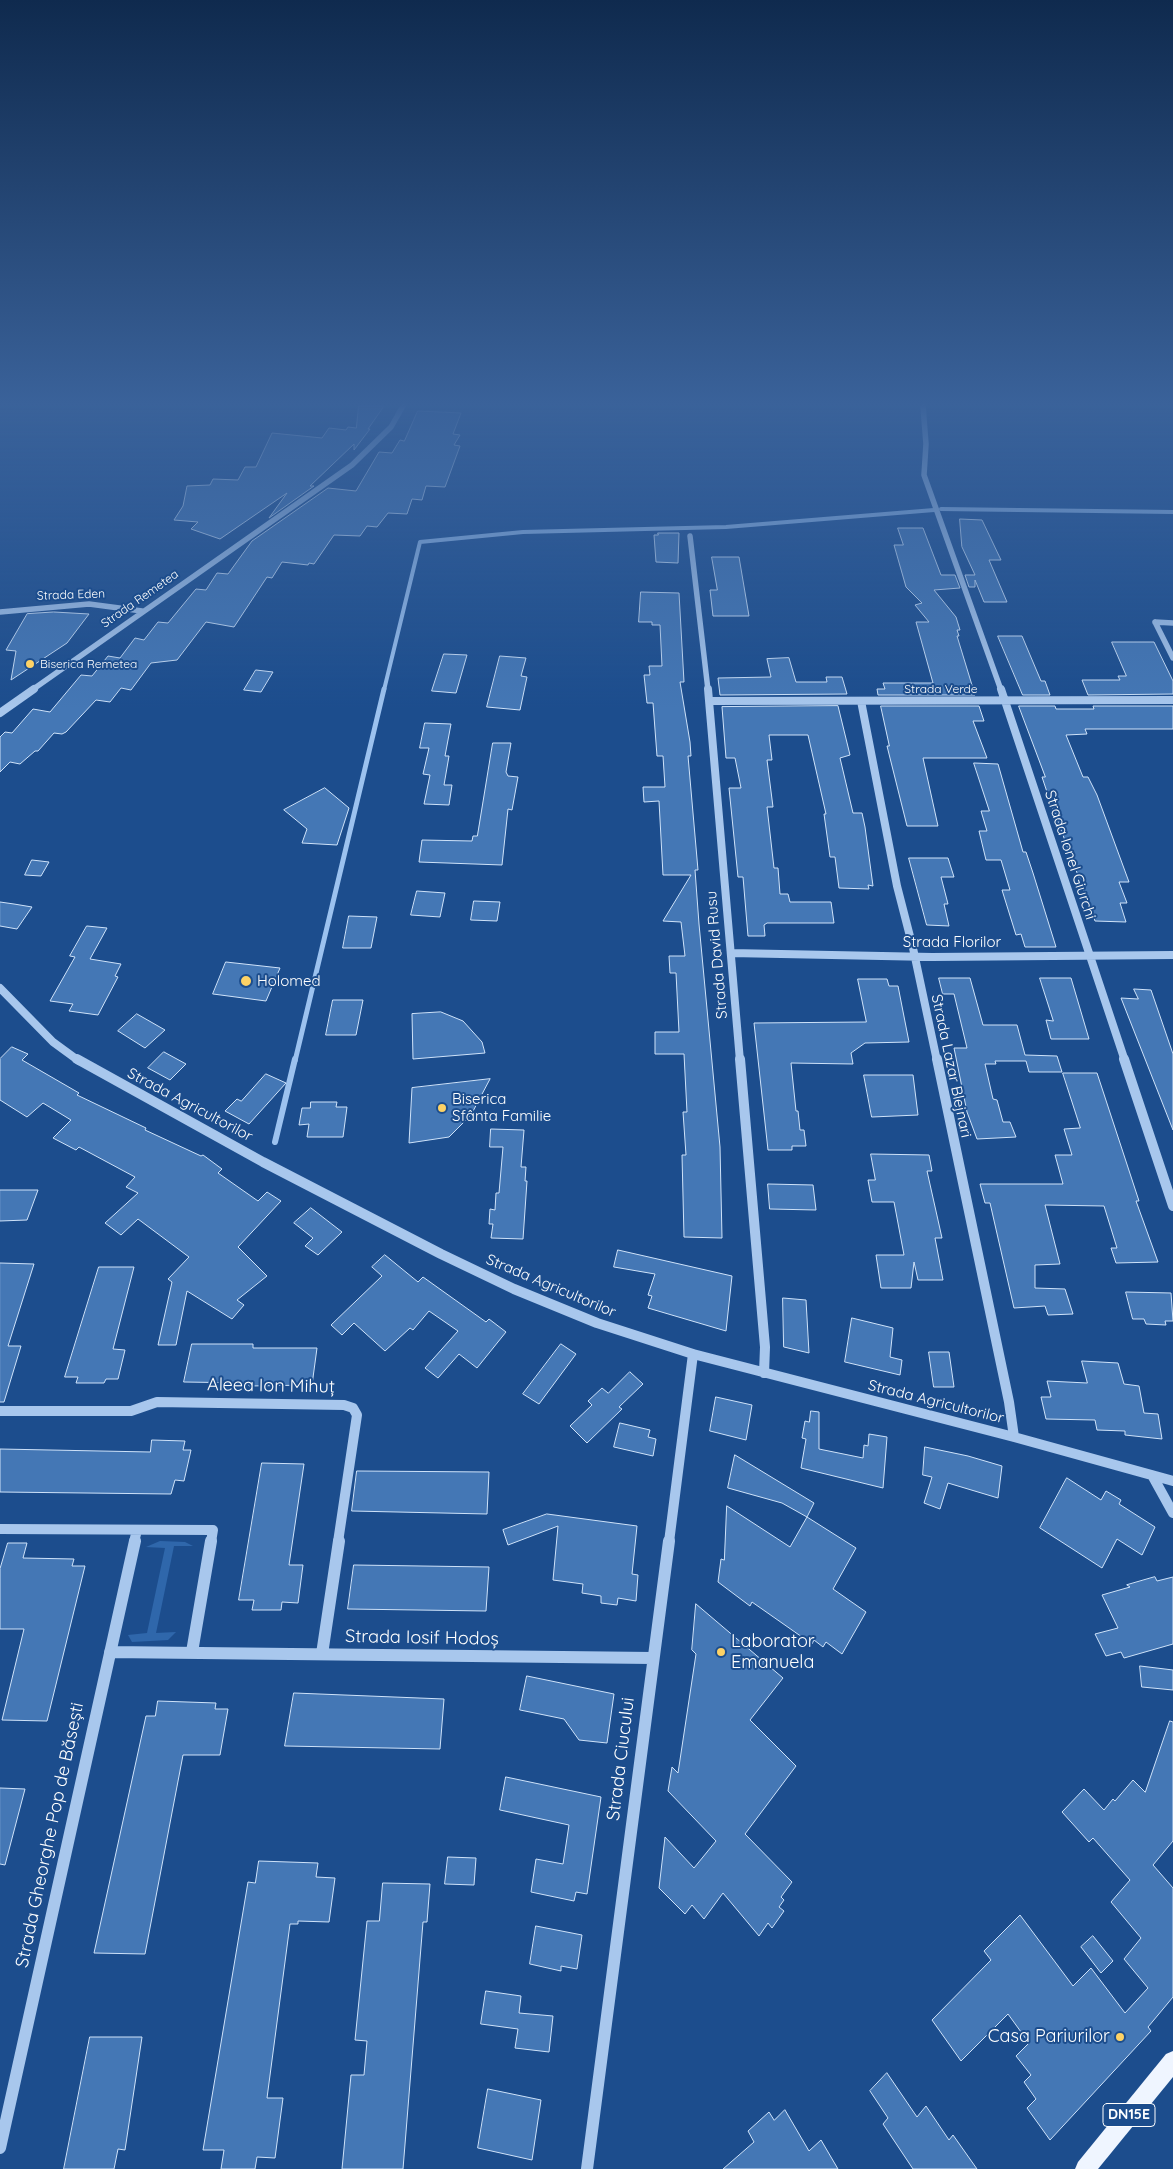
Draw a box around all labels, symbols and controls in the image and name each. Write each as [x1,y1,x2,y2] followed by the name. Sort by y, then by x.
[99,567,181,631] street label: Strada Remetea
[37,587,105,603] street label: Strada Eden
[40,657,137,671] place label: Biserica Remetea
[24,658,36,670] marker: Biserica Remetea
[904,682,978,696] street label: Strada Verde
[1041,788,1099,922] street label: Strada Ionel Giurchi
[702,890,732,1020] street label: Strada David Rusu
[903,933,1001,951] street label: Strada Florilor
[257,972,320,990] place label: Holomed
[239,974,253,988] marker: Holomed
[927,993,975,1139] street label: Strada Lazar Blejnari
[124,1064,256,1146] street label: Strada Agricultorilor
[452,1090,551,1125] place label: Biserica Sfânta Familie
[436,1102,448,1114] marker: Biserica Sfânta Familie
[483,1250,619,1322] street label: Strada Agricultorilor
[207,1374,335,1398] street label: Aleea Ion Mihuț
[866,1376,1006,1428] street label: Strada Agricultorilor
[345,1626,499,1650] street label: Strada Iosif Hodoș
[731,1631,815,1674] place label: Laborator Emanuela
[715,1646,727,1658] marker: Laborator Emanuela
[603,1696,639,1822] street label: Strada Ciucului
[11,1701,89,1969] street label: Strada Gheorghe Pop de Băsești
[988,2026,1110,2048] place label: Casa Pariurilor
[1114,2031,1126,2043] marker: Casa Pariurilor
[1103,2104,1155,2126] road number: DN15E

